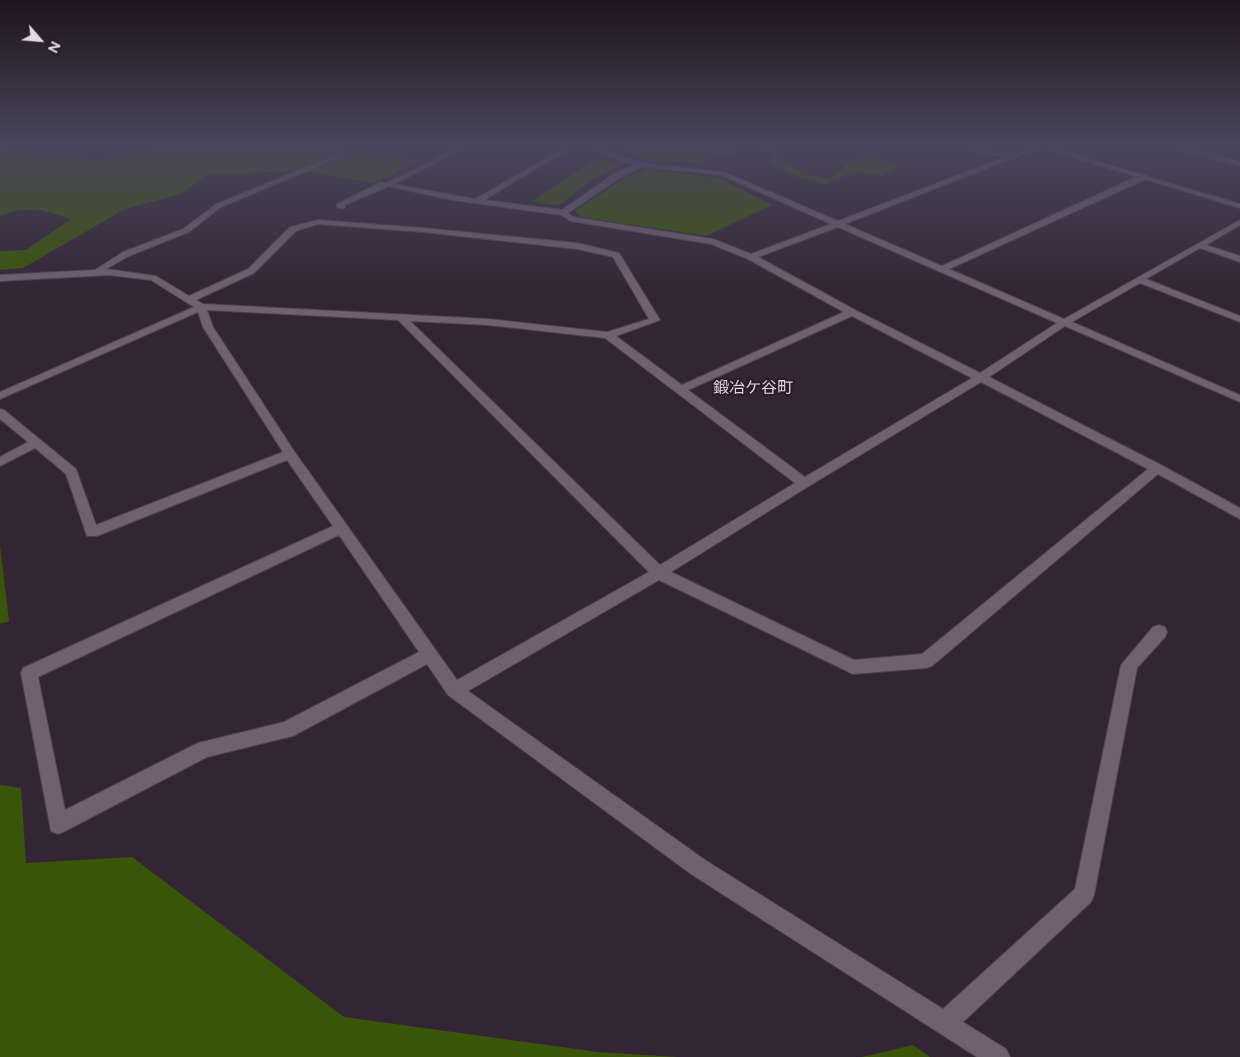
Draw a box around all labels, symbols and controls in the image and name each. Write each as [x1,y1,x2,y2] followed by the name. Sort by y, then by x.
[15,15,65,65] north arrow
[44,38,64,56] text: N
[713,378,793,398] district label: 鍛冶ケ谷町

